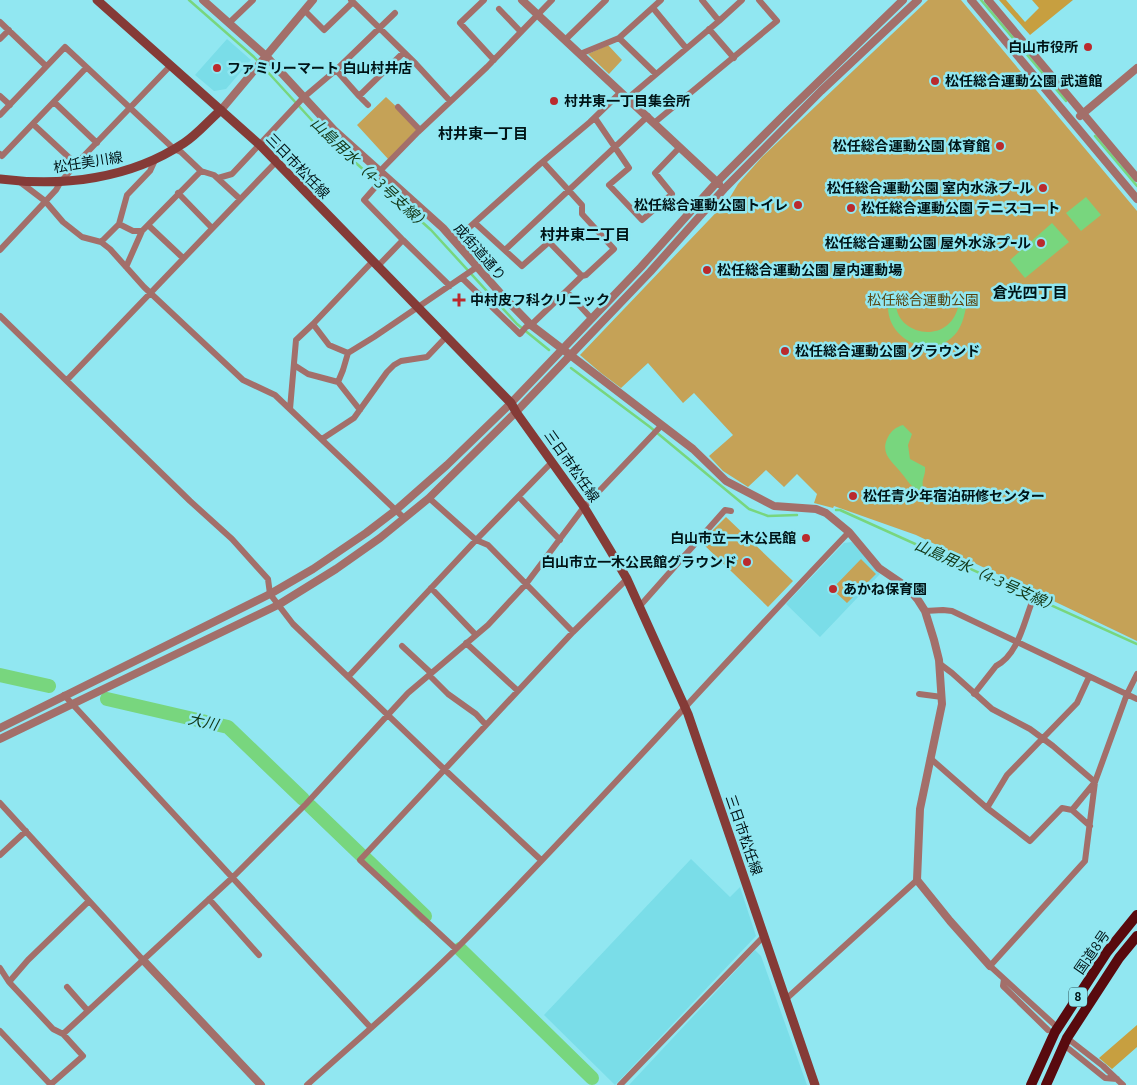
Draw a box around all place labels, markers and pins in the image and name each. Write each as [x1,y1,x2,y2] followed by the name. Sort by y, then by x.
[1008,39,1078,55] place label: 白山市役所
[1082,41,1094,53] marker: 白山市役所
[227,60,412,76] place label: ファミリーマート 白山村井店
[211,62,223,74] marker: ファミリーマート 白山村井店
[945,73,1102,89] place label: 松任総合運動公園 武道館
[929,75,941,87] marker: 松任総合運動公園 武道館
[564,93,690,109] place label: 村井東一丁目集会所
[548,95,560,107] marker: 村井東一丁目集会所
[833,138,990,154] place label: 松任総合運動公園 体育館
[994,140,1006,152] marker: 松任総合運動公園 体育館
[827,180,1033,196] place label: 松任総合運動公園 室内水泳プｰル
[1037,182,1049,194] marker: 松任総合運動公園 室内水泳プｰル
[634,197,788,213] place label: 松任総合運動公園トイレ
[792,199,804,211] marker: 松任総合運動公園トイレ
[861,200,1060,216] place label: 松任総合運動公園 テニスコート
[845,202,857,214] marker: 松任総合運動公園 テニスコート
[825,235,1031,251] place label: 松任総合運動公園 屋外水泳プｰル
[1035,237,1047,249] marker: 松任総合運動公園 屋外水泳プｰル
[717,262,902,278] place label: 松任総合運動公園 屋内運動場
[701,264,713,276] marker: 松任総合運動公園 屋内運動場
[470,292,610,308] place label: 中村皮フ科クリニック
[452,293,466,307] marker: 中村皮フ科クリニック
[795,343,980,359] place label: 松任総合運動公園 グラウンド
[779,345,791,357] marker: 松任総合運動公園 グラウンド
[863,488,1045,504] place label: 松任青少年宿泊研修センター
[847,490,859,502] marker: 松任青少年宿泊研修センター
[670,530,796,546] place label: 白山市立一木公民館
[800,532,812,544] marker: 白山市立一木公民館
[541,554,737,570] place label: 白山市立一木公民館グラウンド
[741,556,753,568] marker: 白山市立一木公民館グラウンド
[843,581,927,597] place label: あかね保育園
[827,583,839,595] marker: あかね保育園

